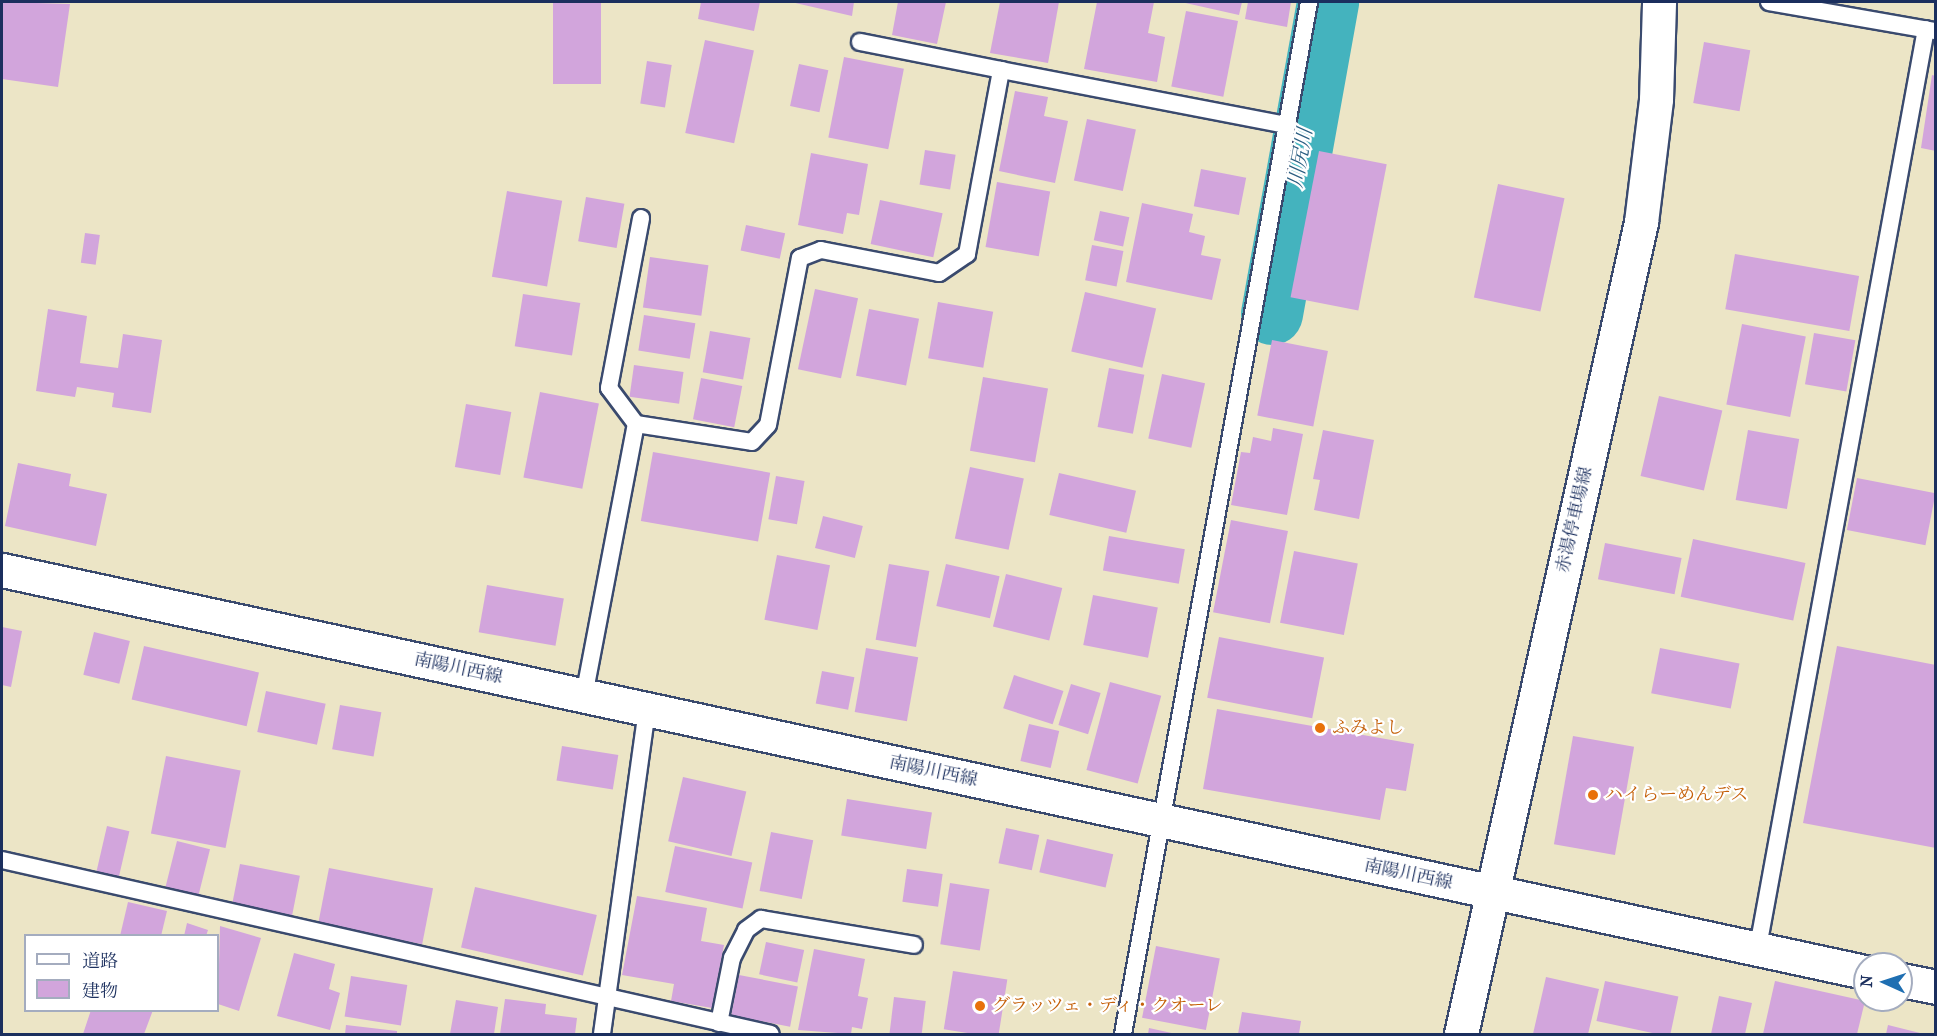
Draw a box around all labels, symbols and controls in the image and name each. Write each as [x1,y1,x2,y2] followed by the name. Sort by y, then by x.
[1283,126,1317,190] water label: 川尻川
[1552,465,1598,575] street label: 赤湯停車場線
[412,649,504,689] street label: 南陽川西線
[1332,717,1404,739] place label: ふみよし
[1313,721,1327,735] marker: ふみよし
[887,752,979,792] street label: 南陽川西線
[1605,784,1749,806] place label: ハイらーめんデス
[1586,788,1600,802] marker: ハイらーめんデス
[1362,855,1454,895] street label: 南陽川西線
[24,934,219,1012] legend
[82,951,118,972] text: 道路
[1853,952,1913,1012] north arrow
[1857,975,1876,988] text: N
[82,981,118,1002] text: 建物
[992,995,1226,1017] place label: グラッツェ・ディ・クオーレ
[973,999,987,1013] marker: グラッツェ・ディ・クオーレ

